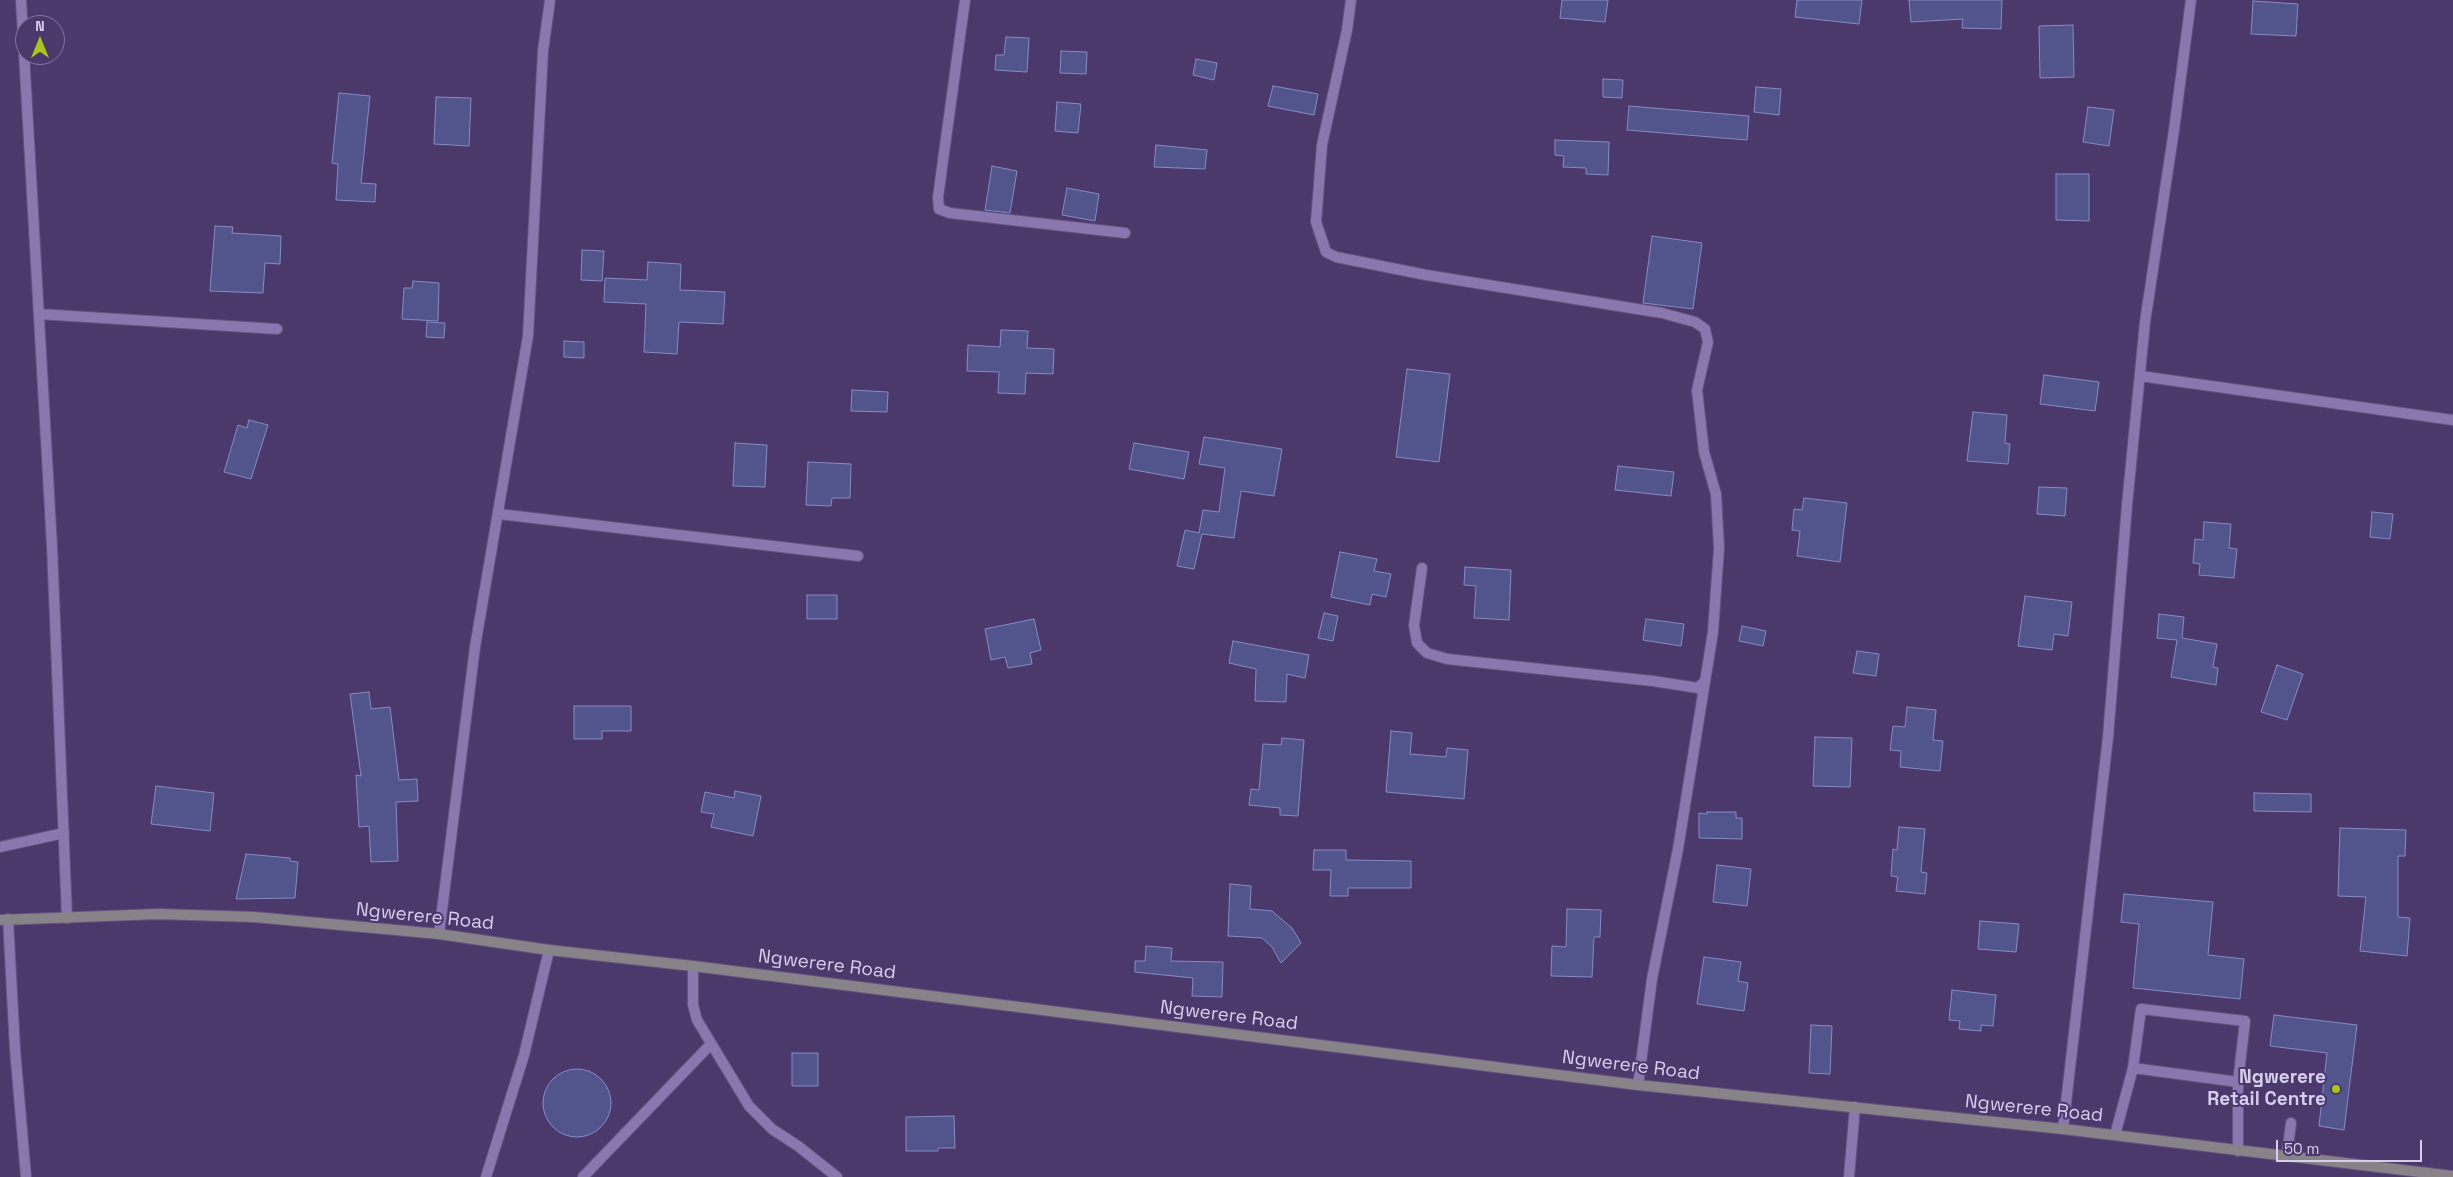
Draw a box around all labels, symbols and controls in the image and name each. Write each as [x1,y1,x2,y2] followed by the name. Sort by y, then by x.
[15,15,65,65] north arrow
[35,17,45,35] text: N
[355,898,495,936] street label: Ngwerere Road
[757,945,897,985] street label: Ngwerere Road
[1159,996,1299,1036] street label: Ngwerere Road
[1561,1046,1701,1086] street label: Ngwerere Road
[2207,1067,2326,1111] place label: Ngwerere Retail Centre
[2330,1083,2342,1095] marker: Ngwerere Retail Centre
[1964,1090,2104,1128] street label: Ngwerere Road
[2278,1130,2424,1162] scale bar
[2284,1139,2319,1158] text: 50 m

